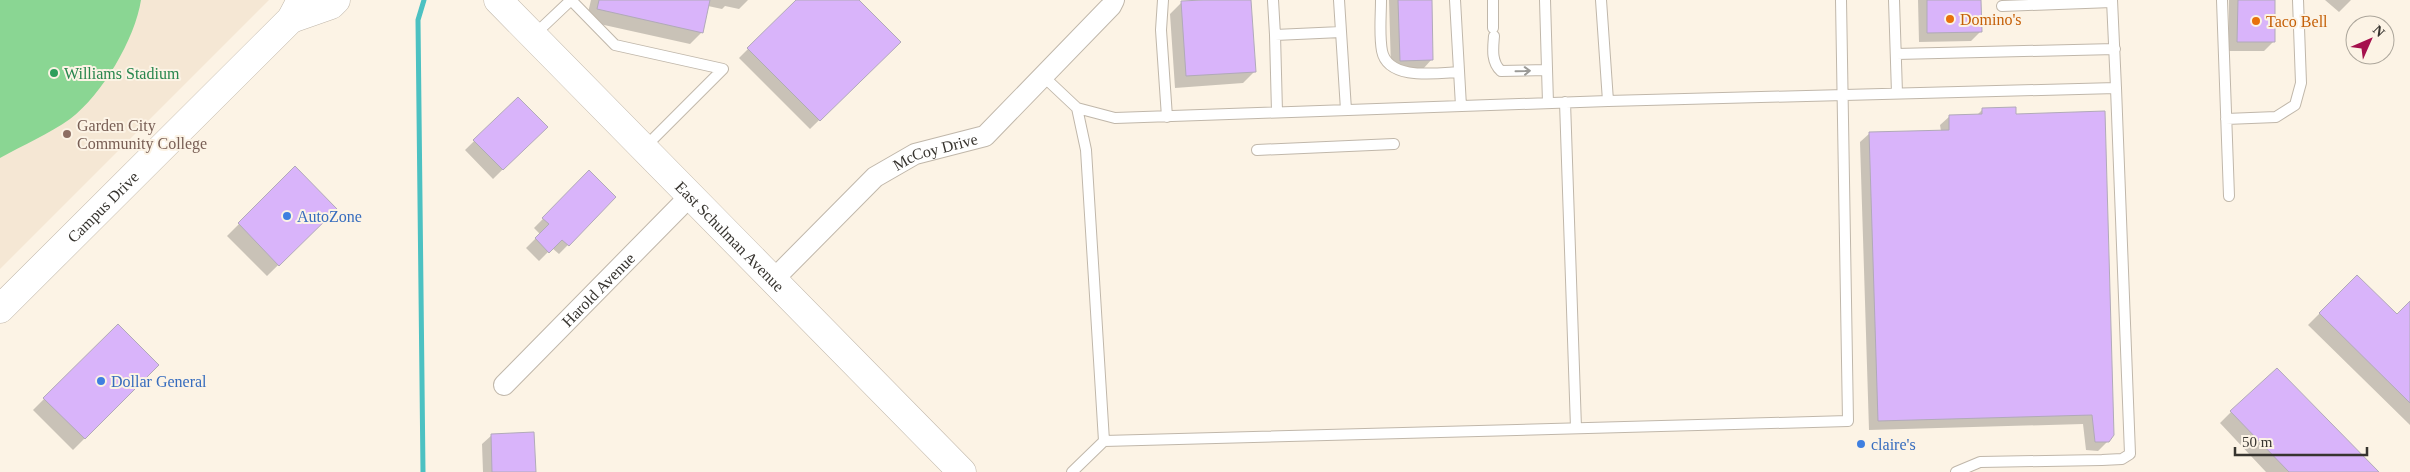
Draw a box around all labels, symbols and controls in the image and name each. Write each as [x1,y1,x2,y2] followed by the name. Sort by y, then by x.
[1960,11,2022,28] place label: Domino's
[1944,13,1956,25] marker: Domino's
[2266,13,2328,30] place label: Taco Bell
[2250,15,2262,27] marker: Taco Bell
[2345,15,2395,65] north arrow
[2370,22,2388,40] text: N
[64,65,180,82] place label: Williams Stadium
[48,67,60,79] marker: Williams Stadium
[1514,67,1530,76] one-way arrow
[77,117,207,153] place label: Garden City Community College
[61,128,73,140] marker: Garden City Community College
[890,130,979,173] street label: McCoy Drive
[64,168,142,245] street label: Campus Drive
[672,178,788,295] street label: East Schulman Avenue
[297,208,362,225] place label: AutoZone
[281,210,293,222] marker: AutoZone
[558,249,638,330] street label: Harold Avenue
[111,373,207,390] place label: Dollar General
[95,375,107,387] marker: Dollar General
[2235,424,2368,456] scale bar
[2242,434,2273,450] text: 50 m
[1871,436,1916,453] place label: claire's
[1855,438,1867,450] marker: claire's

